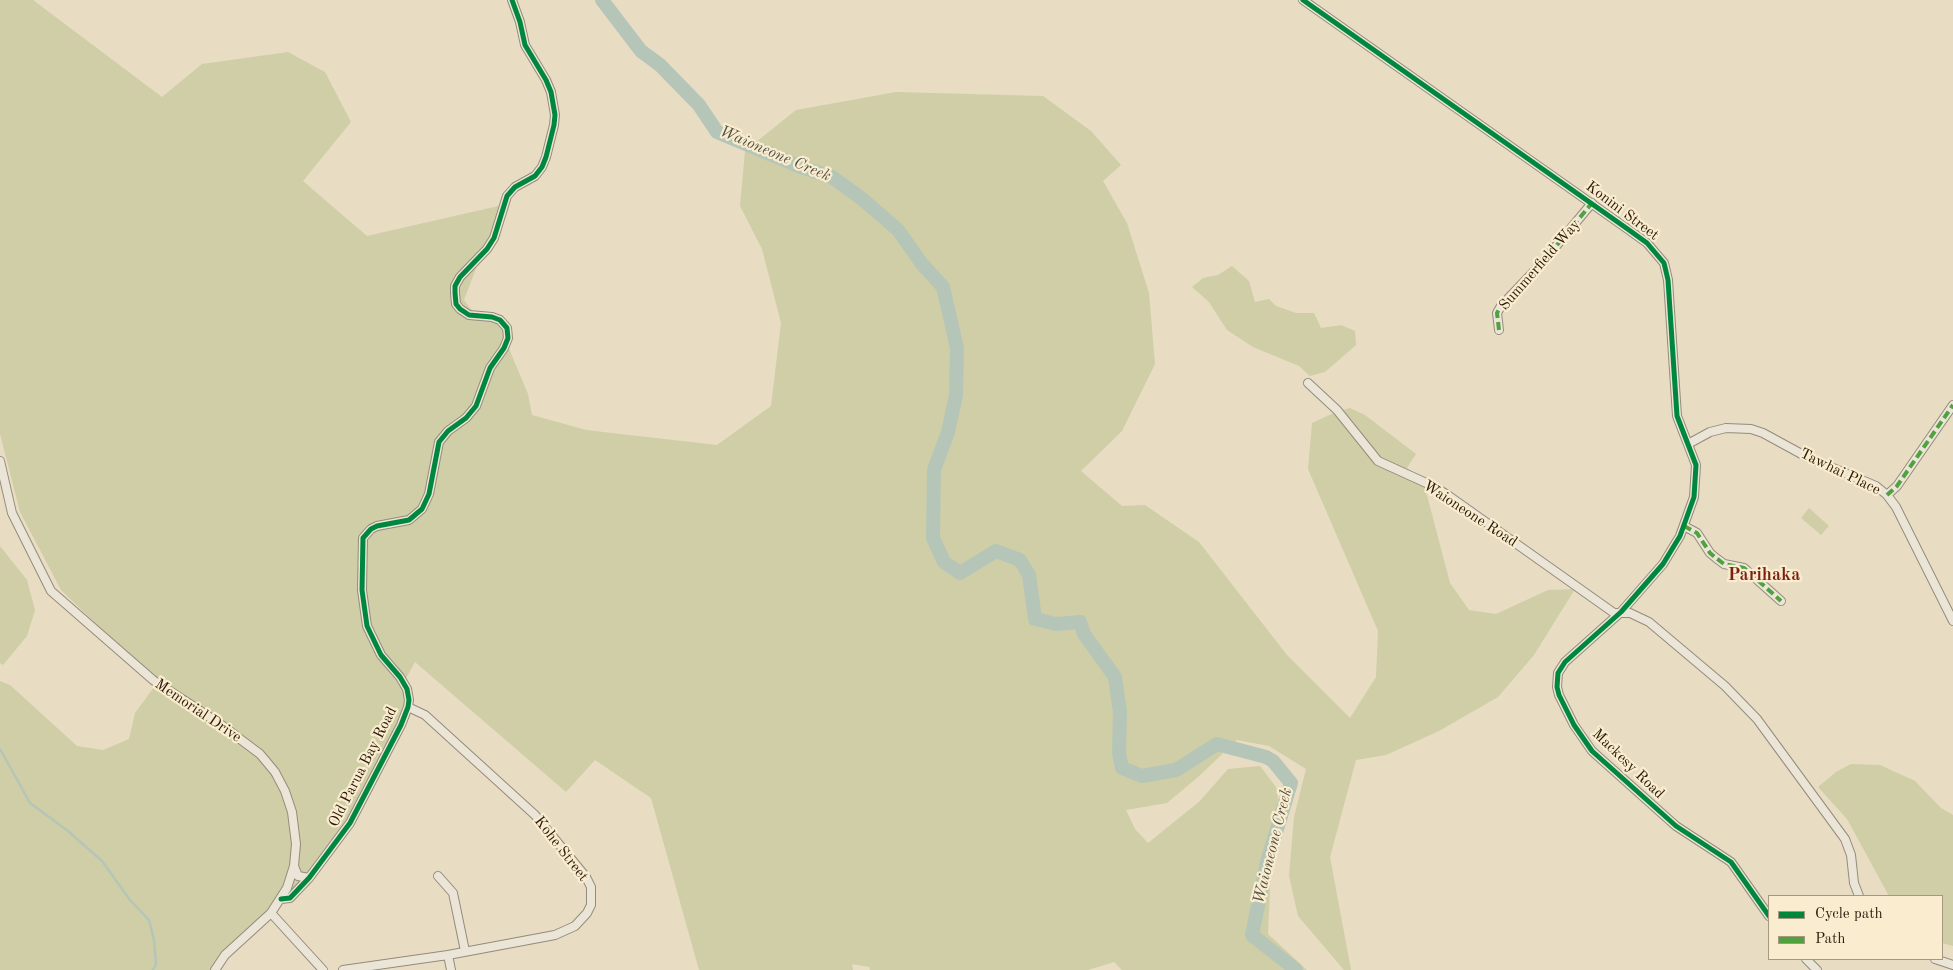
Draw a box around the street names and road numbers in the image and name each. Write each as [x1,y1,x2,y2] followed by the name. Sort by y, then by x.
[1582,178,1662,244] street label: Konini Street
[1495,216,1585,314] street label: Summerfield Way
[1797,445,1883,499] street label: Tawhai Place
[1419,477,1521,551] street label: Waioneone Road
[151,675,245,747] street label: Memorial Drive
[325,704,401,830] street label: Old Parua Bay Road
[1588,725,1668,803] street label: Mackesy Road
[530,813,592,885] street label: Kohe Street

